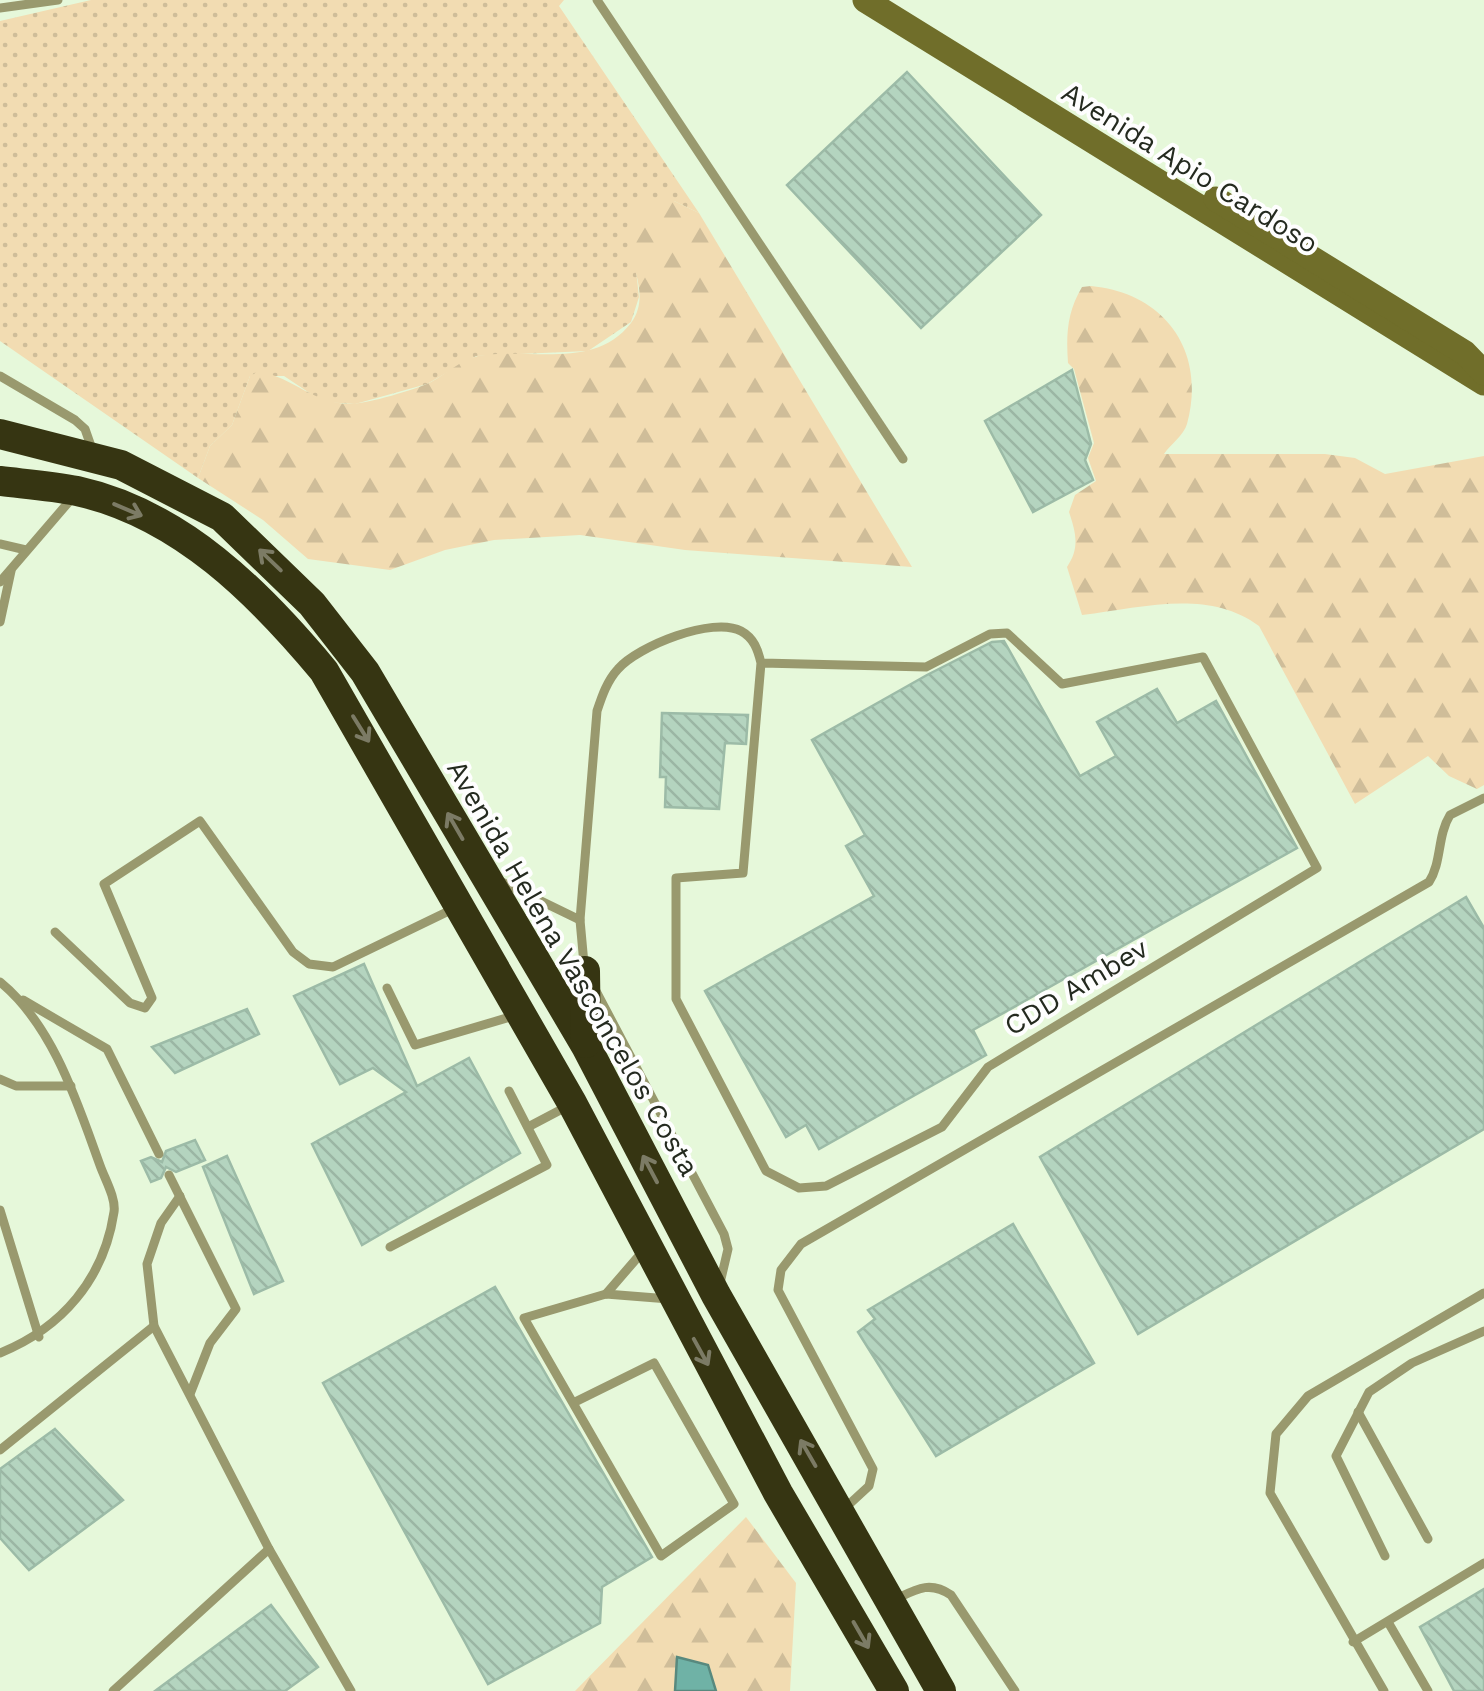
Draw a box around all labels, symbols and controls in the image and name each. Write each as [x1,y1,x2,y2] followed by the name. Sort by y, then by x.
[1056,76,1324,260] street label: Avenida Apio Cardoso
[112,502,143,520] one-way arrow
[259,549,283,573] one-way arrow
[350,714,371,743] one-way arrow
[440,754,706,1182] street label: Avenida Helena Vasconcelos Costa
[444,812,464,841] one-way arrow
[998,931,1154,1043] street label: CDD Ambev
[640,1155,660,1185] one-way arrow
[692,1336,712,1366] one-way arrow
[798,1439,818,1468] one-way arrow
[851,1620,871,1649] one-way arrow

